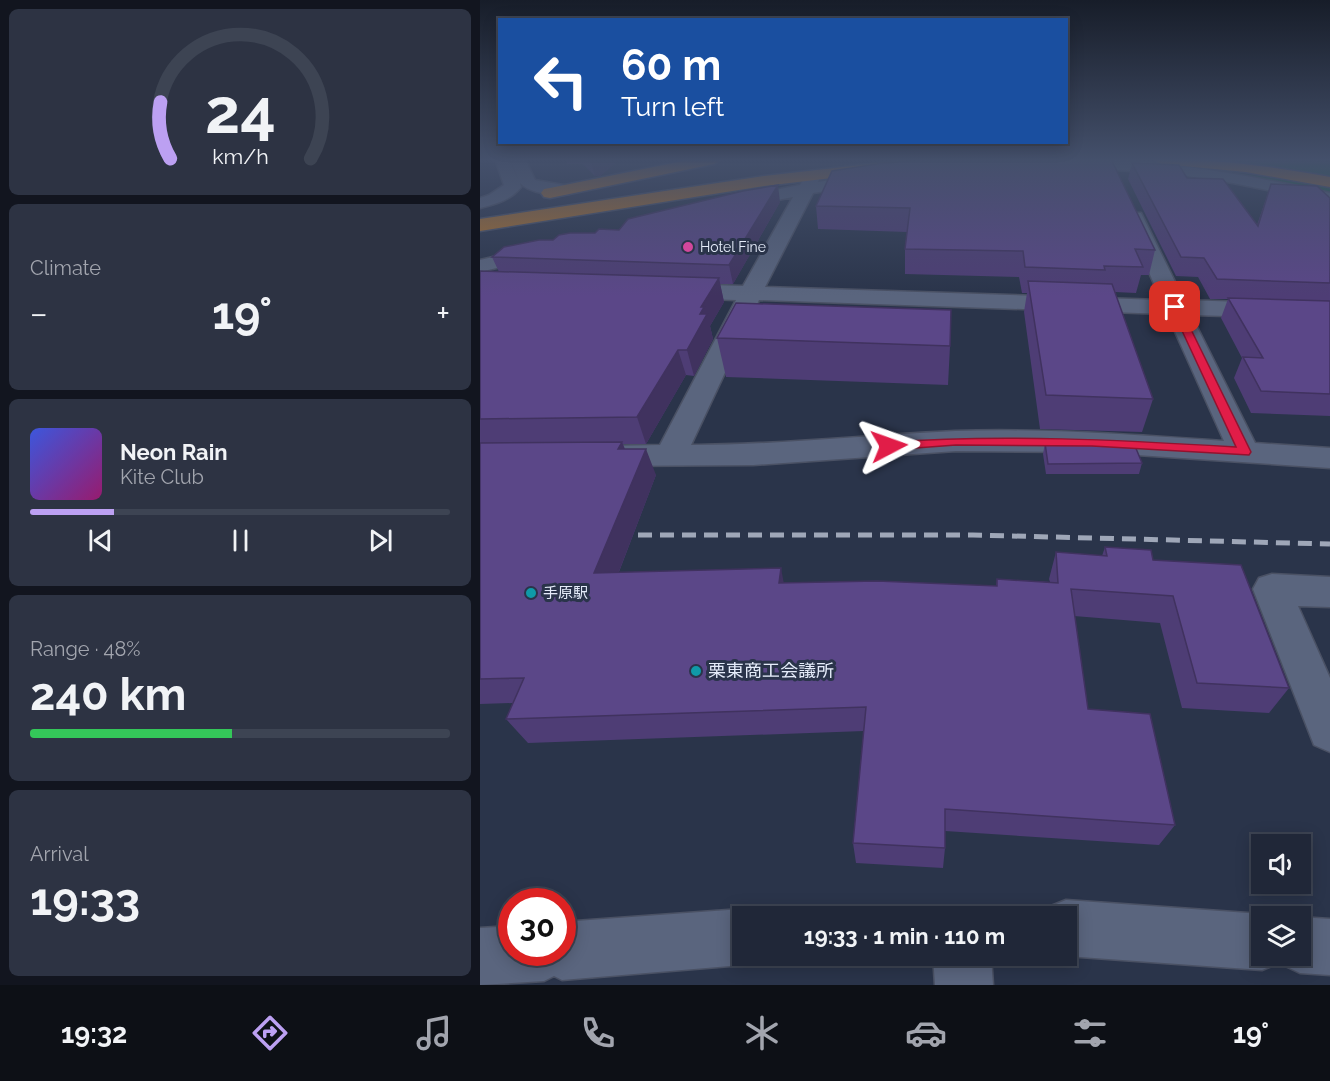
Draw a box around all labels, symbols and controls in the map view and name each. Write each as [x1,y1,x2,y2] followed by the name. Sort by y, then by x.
[621,41,721,90] text: 60 m
[522,42,600,120] icon: left
[205,74,275,148] text: 24
[621,91,724,122] text: Turn left
[212,144,268,169] text: km/h
[700,239,766,255] place label: Hotel Fine
[681,240,695,254] marker: Hotel Fine
[30,256,101,280] text: Climate
[1149,281,1200,332] pin
[212,287,272,340] text: 19°
[1158,290,1191,323] icon: arrive
[30,294,48,333] text: −
[436,294,450,333] text: +
[857,414,921,478] position arrow
[120,439,228,465] text: Neon Rain
[120,465,204,489] text: Kite Club
[84,524,117,557] icon: previous
[224,524,257,557] icon: pause
[364,524,397,557] icon: next
[543,584,588,602] place label: 手原駅
[524,586,538,600] marker: 手原駅
[30,637,141,661] text: Range · 48%
[708,660,834,681] place label: 栗東商工会議所
[689,664,703,678] marker: 栗東商工会議所
[30,668,187,721] text: 240 km
[1251,834,1311,966] map controls
[1251,834,1311,894] button: sound
[30,842,89,866] text: Arrival
[30,873,140,926] text: 19:33
[498,888,576,966] speed limit sign: 30
[1251,906,1311,966] button: layers
[804,923,1005,949] text: 19:33 · 1 min · 110 m
[249,1012,291,1054] icon: directions
[413,1012,455,1054] icon: music
[577,1012,619,1054] icon: phone
[741,1012,783,1054] icon: climate
[905,1012,947,1054] icon: car
[1069,1012,1111,1054] icon: filters
[61,1018,127,1049] text: 19:32
[1233,1018,1269,1049] text: 19°

